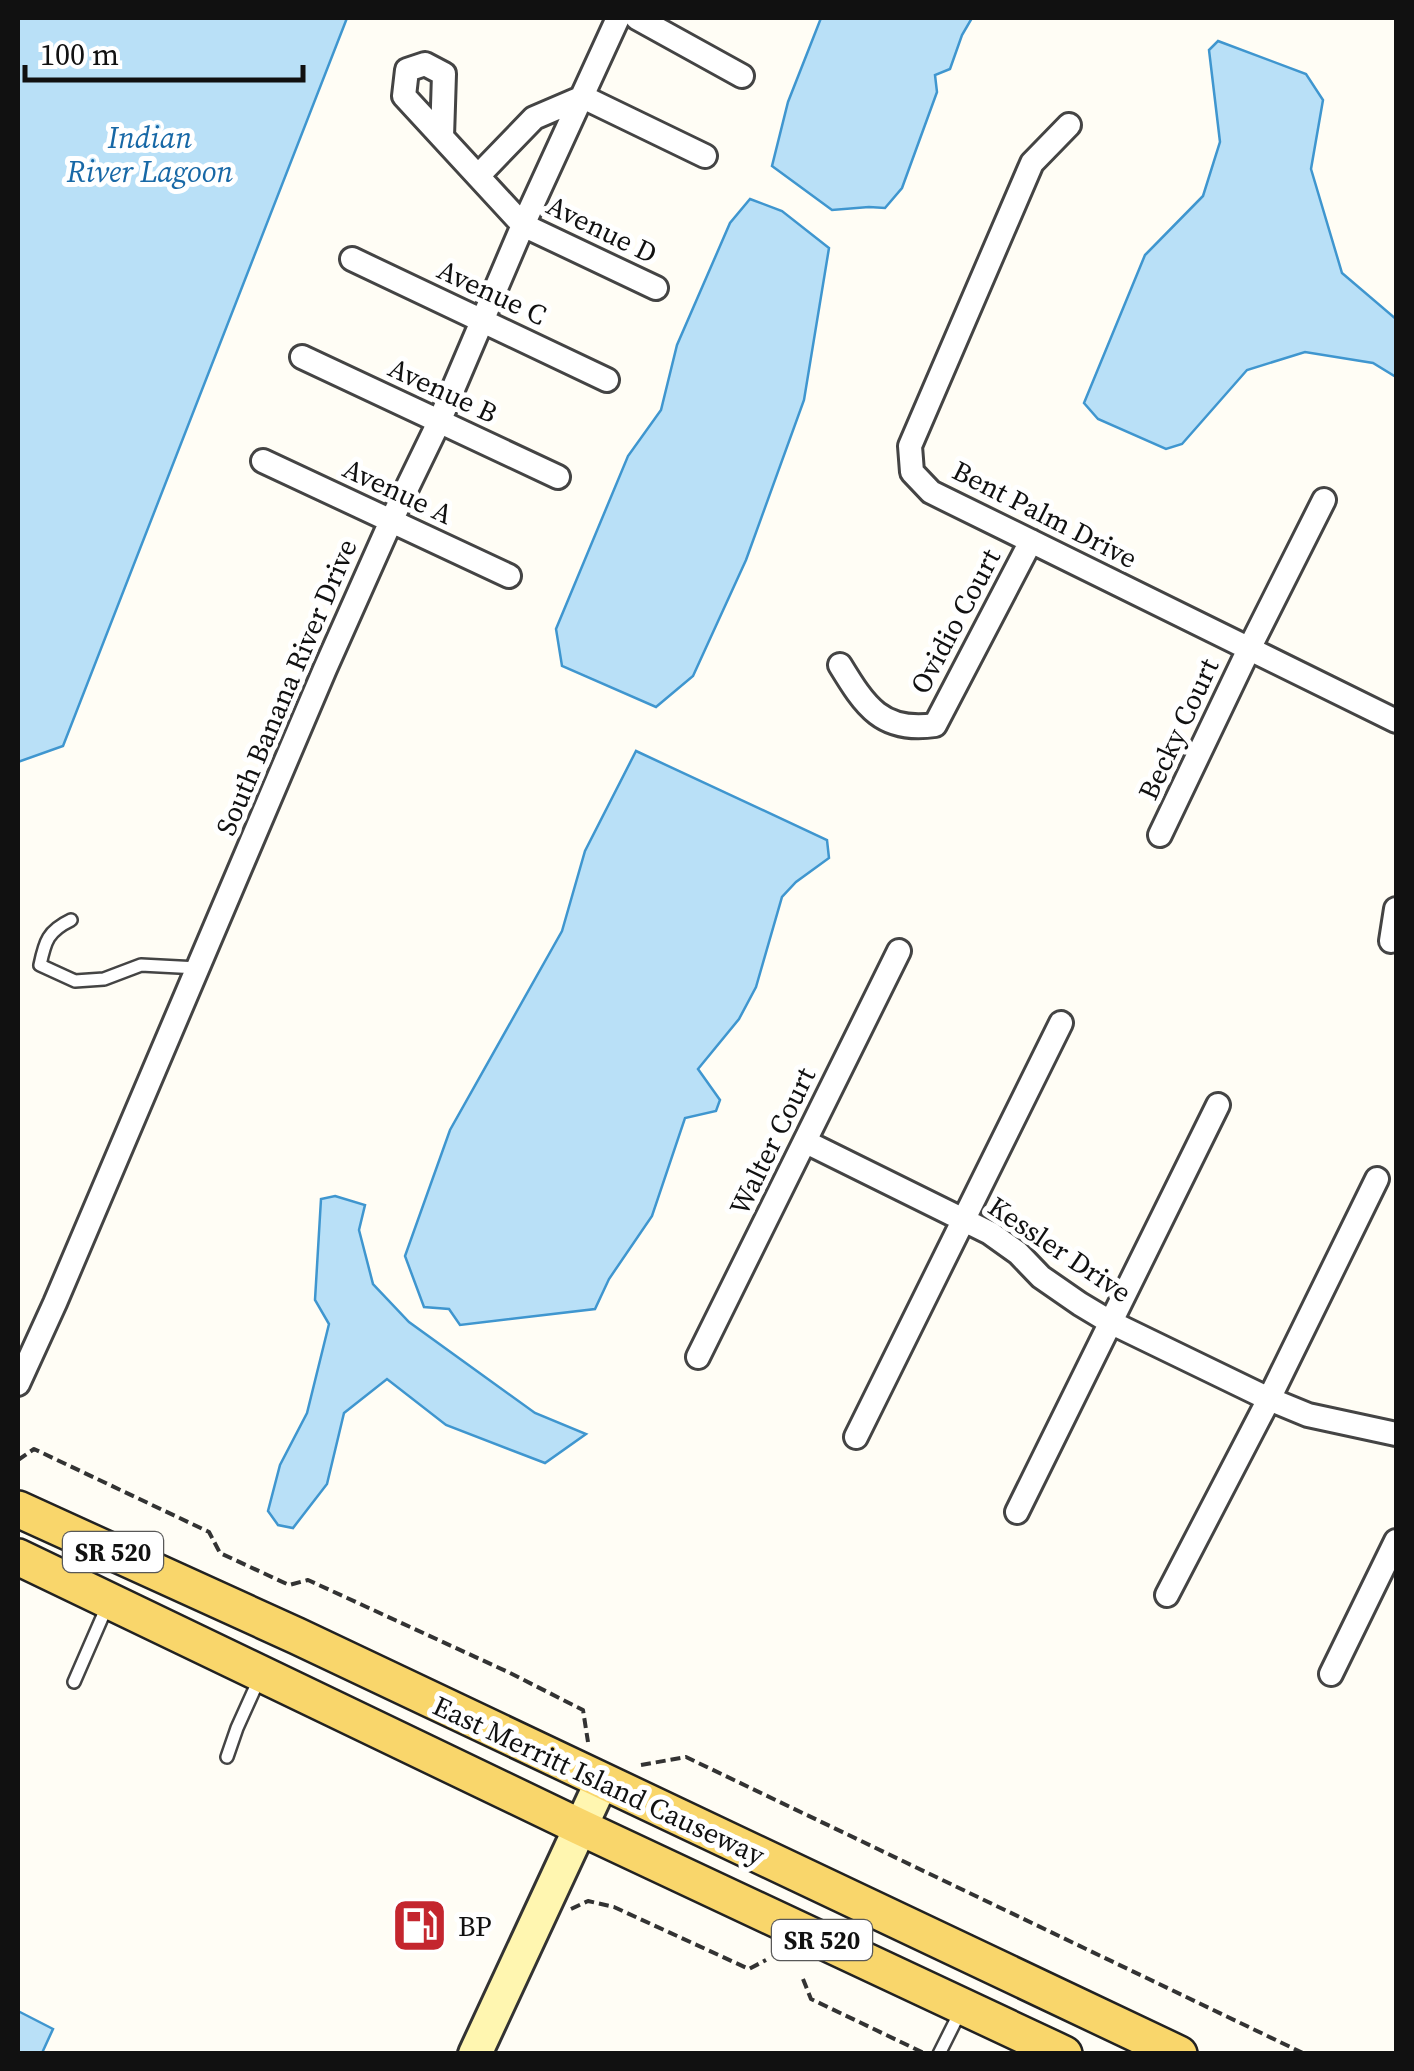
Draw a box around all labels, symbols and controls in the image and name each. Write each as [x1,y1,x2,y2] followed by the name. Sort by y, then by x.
[25,20,302,82] scale bar
[40,34,119,75] text: 100 m
[66,117,233,192] water label: Indian River Lagoon
[540,186,664,272] street label: Avenue D
[431,250,553,334] street label: Avenue C
[382,348,504,432] street label: Avenue B
[337,449,459,533] street label: Avenue A
[946,451,1144,577] street label: Bent Palm Drive
[206,533,366,841] street label: South Banana River Drive
[901,541,1010,700] street label: Ovidio Court
[1129,651,1228,806] street label: Becky Court
[720,1060,825,1221] street label: Walter Court
[981,1187,1139,1311] street label: Kessler Drive
[63,1532,163,1572] road number: SR 520
[427,1686,772,1874] street label: East Merritt Island Causeway
[389,1896,449,1956] fuel station icon: BP
[458,1907,491,1945] place label: BP
[772,1920,872,1960] road number: SR 520

